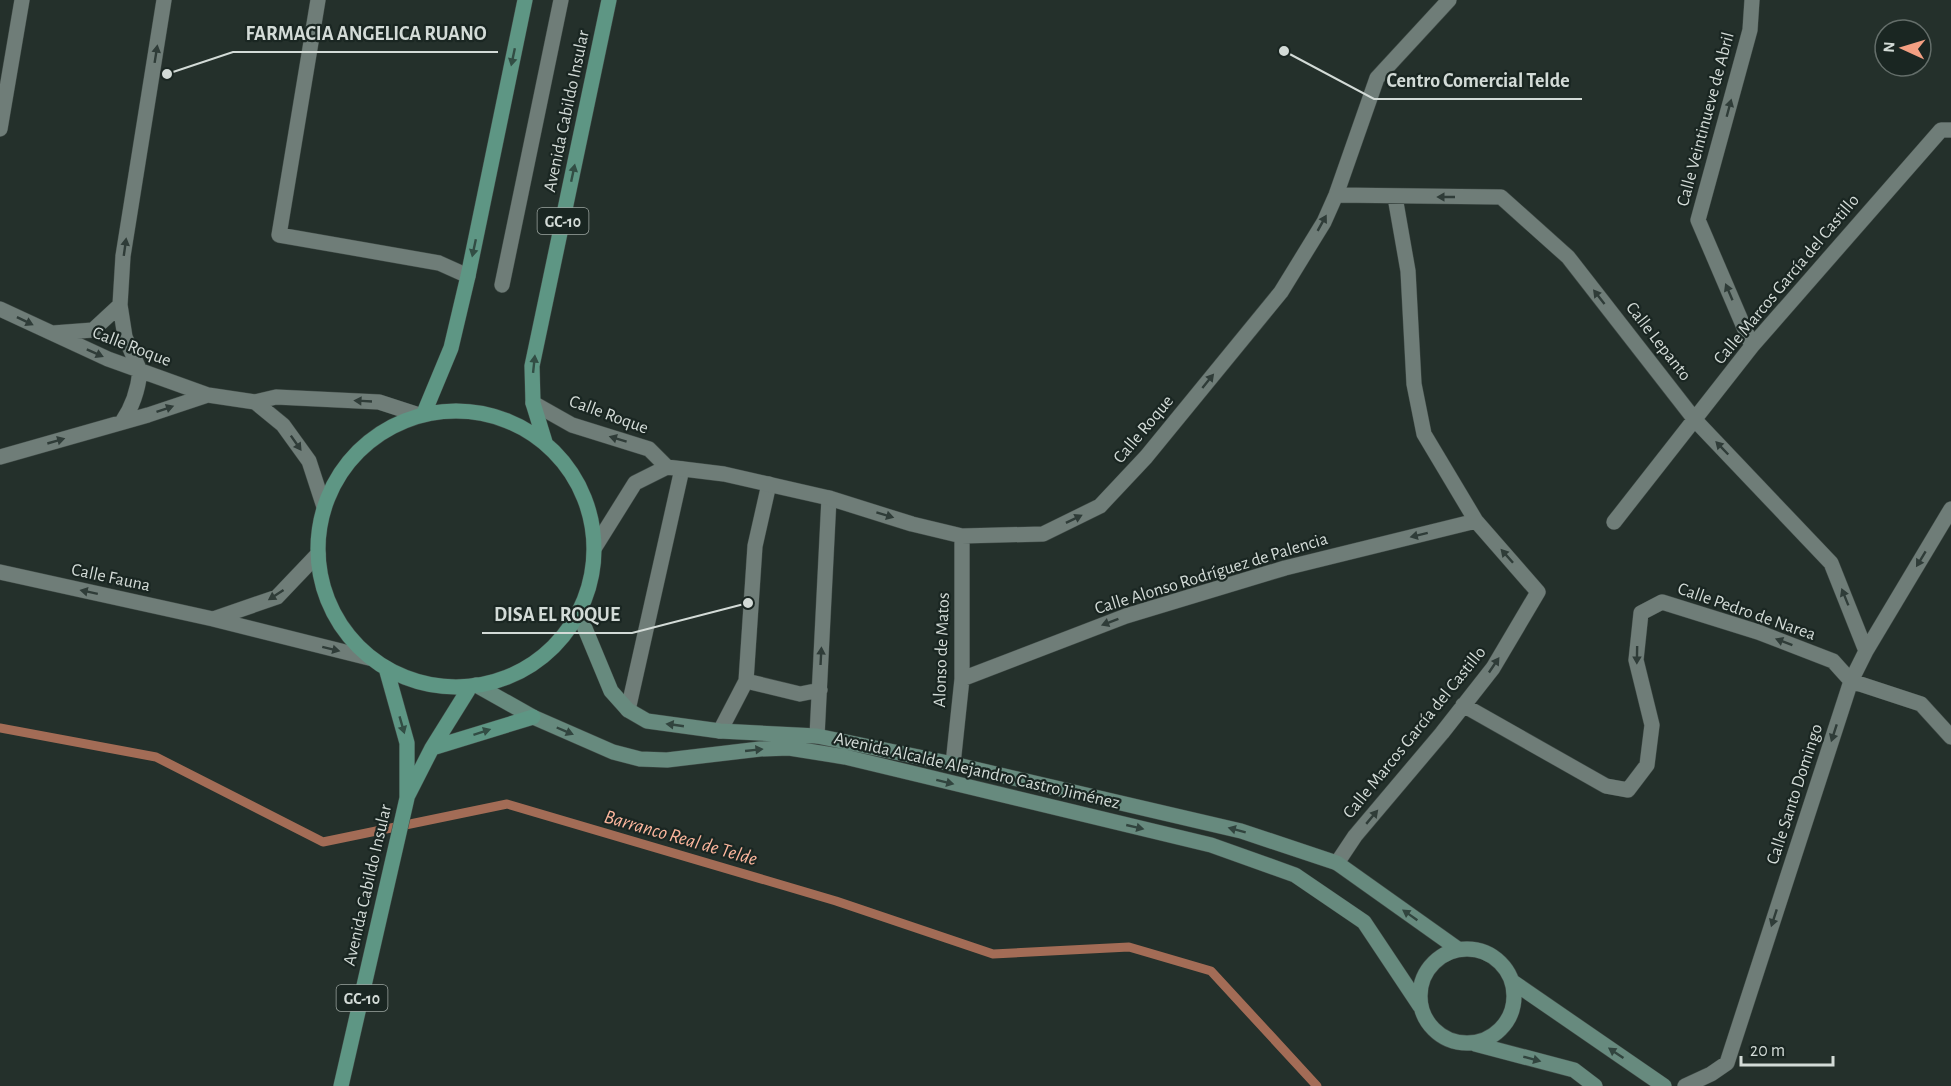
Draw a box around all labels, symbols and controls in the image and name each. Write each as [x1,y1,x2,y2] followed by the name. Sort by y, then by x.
[233,14,498,52] callout: FARMACIA ANGELICA RUANO
[1873,18,1933,78] north arrow
[245,24,487,44] text: FARMACIA ANGELICA RUANO
[541,28,593,194] street label: Avenida Cabildo Insular
[1674,30,1738,208] street label: Calle Veintinueve de Abril
[1881,41,1897,53] text: N
[151,45,160,64] one-way arrow
[508,48,517,67] one-way arrow
[1374,61,1582,99] callout: Centro Comercial Telde
[1386,71,1570,91] text: Centro Comercial Telde
[1725,99,1734,117] one-way arrow
[569,163,578,182] one-way arrow
[1711,191,1863,368] street label: Calle Marcos García del Castillo
[1437,192,1456,202] one-way arrow
[538,208,588,234] road number: GC-10
[1317,215,1327,232] one-way arrow
[120,237,129,256] one-way arrow
[469,239,478,258] one-way arrow
[1724,283,1734,301] one-way arrow
[1592,289,1605,305] one-way arrow
[1622,299,1694,384] street label: Calle Lepanto
[16,317,33,326] one-way arrow
[90,324,173,370] street label: Calle Roque
[86,349,103,358] one-way arrow
[529,354,539,373] one-way arrow
[1202,373,1215,389] one-way arrow
[567,392,651,438] street label: Calle Roque
[1110,392,1177,467] street label: Calle Roque
[353,396,372,405] one-way arrow
[156,404,174,414] one-way arrow
[609,434,627,443] one-way arrow
[290,435,302,451] one-way arrow
[47,436,65,445] one-way arrow
[1716,441,1729,456] one-way arrow
[876,511,894,520] one-way arrow
[1065,515,1082,524] one-way arrow
[1093,530,1330,618] street label: Calle Alonso Rodríguez de Palencia
[1410,531,1428,541] one-way arrow
[1501,549,1514,564] one-way arrow
[1916,551,1926,568] one-way arrow
[70,561,152,595] street label: Calle Fauna
[1675,580,1818,644] street label: Calle Pedro de Narea
[79,587,98,596] one-way arrow
[1840,588,1849,606] one-way arrow
[268,589,284,600] one-way arrow
[931,592,953,708] street label: Alonso de Matos
[482,595,632,633] callout: DISA EL ROQUE
[494,605,620,626] text: DISA EL ROQUE
[1101,618,1119,628] one-way arrow
[1775,637,1793,646] one-way arrow
[1340,643,1490,822] street label: Calle Marcos García del Castillo
[322,644,340,654] one-way arrow
[1632,646,1642,665] one-way arrow
[817,647,826,666] one-way arrow
[1488,657,1499,673] one-way arrow
[398,716,407,734] one-way arrow
[666,721,685,730] one-way arrow
[1764,722,1826,867] street label: Calle Santo Domingo
[1829,724,1839,742] one-way arrow
[473,727,491,736] one-way arrow
[556,727,574,736] one-way arrow
[832,729,1121,813] street label: Avenida Alcalde Alejandro Castro Jiménez
[745,745,764,754] one-way arrow
[936,777,955,787] one-way arrow
[341,803,395,968] street label: Avenida Cabildo Insular
[602,807,760,869] water label: Barranco Real de Telde
[1365,810,1378,825] one-way arrow
[1126,823,1144,833] one-way arrow
[1228,825,1246,835] one-way arrow
[1403,909,1419,921] one-way arrow
[1769,909,1778,927] one-way arrow
[336,985,388,1011] road number: GC-10
[1741,1029,1832,1067] scale bar
[1750,1042,1785,1060] text: 20 m
[1608,1047,1624,1059] one-way arrow
[1522,1054,1541,1064] one-way arrow

